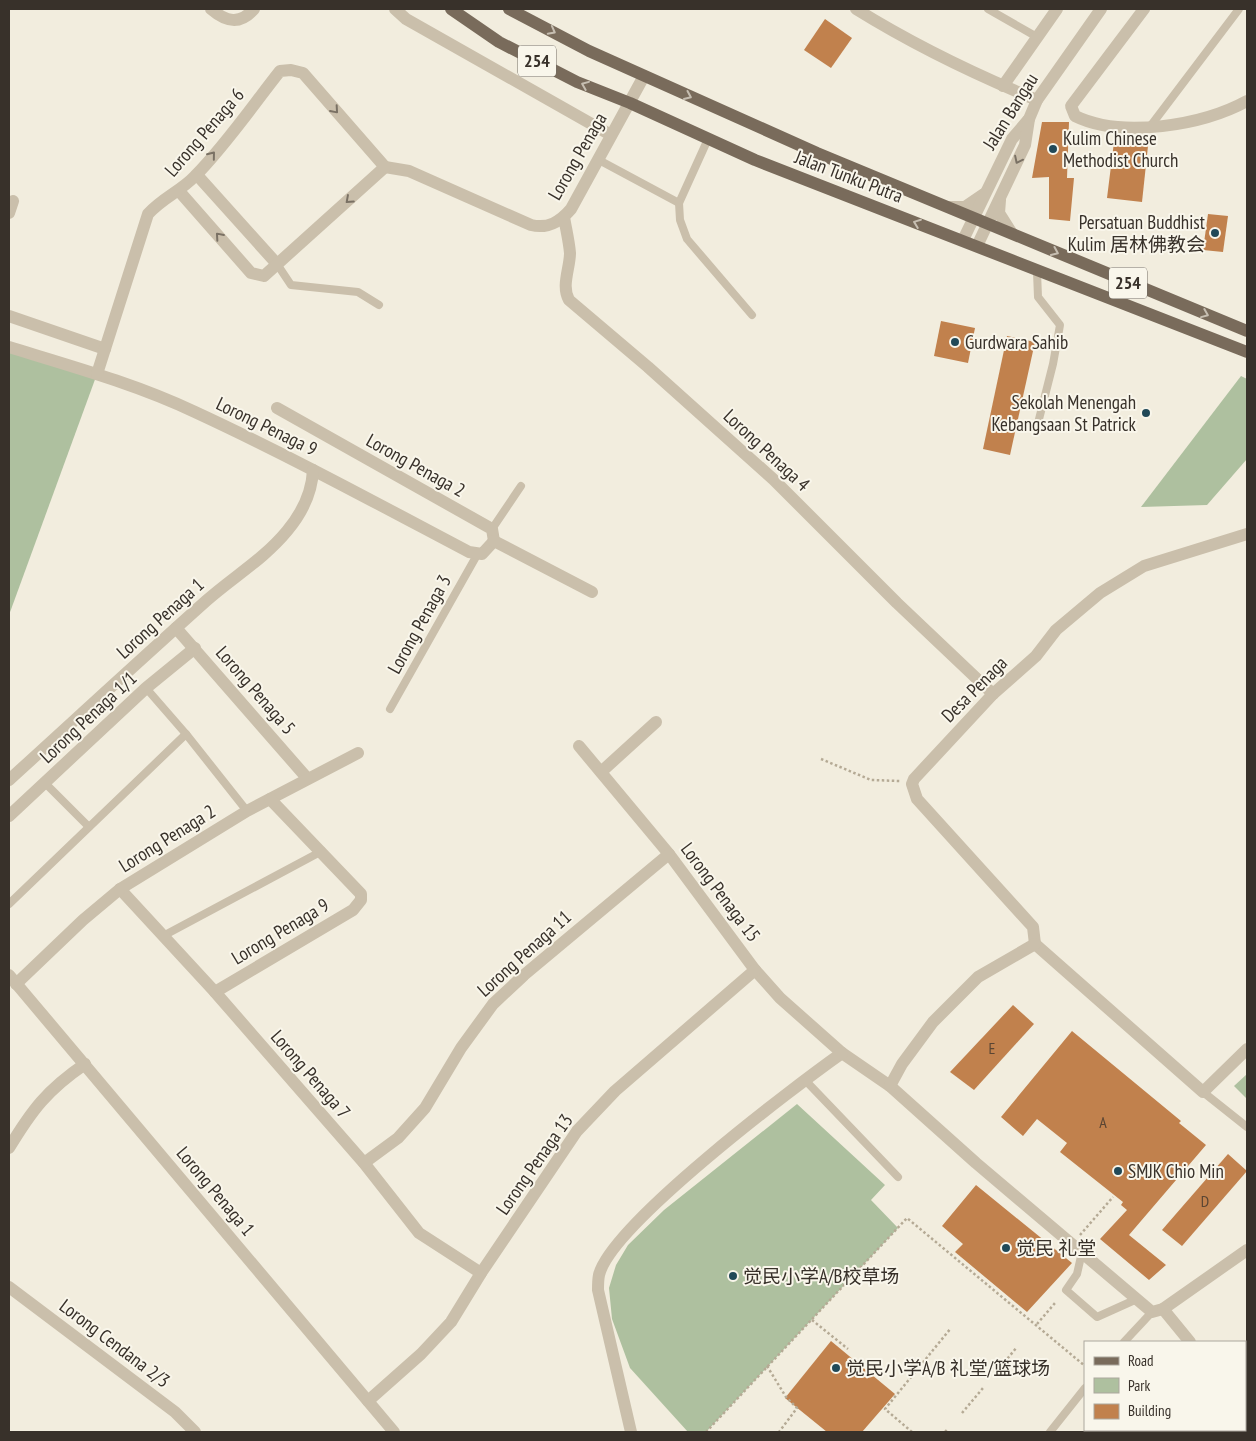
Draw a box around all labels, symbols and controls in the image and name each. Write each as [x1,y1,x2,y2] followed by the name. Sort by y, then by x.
[547,25,556,35] one-way arrow
[518,46,556,76] road number: 254
[977,68,1043,154] street label: Jalan Bangau
[581,80,589,90] one-way arrow
[159,83,249,181] street label: Lorong Penaga 6
[683,89,692,100] one-way arrow
[330,104,339,113] one-way arrow
[542,108,612,204] street label: Lorong Penaga
[1063,126,1178,172] place label: Kulim Chinese Methodist Church
[1047,143,1059,155] marker: Kulim Chinese Methodist Church
[791,144,906,208] street label: Jalan Tunku Putra
[207,152,216,161] one-way arrow
[1014,155,1024,164] one-way arrow
[345,194,354,203] one-way arrow
[1068,210,1206,256] place label: Persatuan Buddhist Kulim 居林佛教会
[914,219,922,229] one-way arrow
[1209,227,1221,239] marker: Persatuan Buddhist Kulim 居林佛教会
[216,233,225,242] one-way arrow
[1050,245,1059,256] one-way arrow
[1109,268,1147,298] road number: 254
[1200,308,1209,318] one-way arrow
[965,330,1068,354] place label: Gurdwara Sahib
[949,336,961,348] marker: Gurdwara Sahib
[991,390,1137,436] place label: Sekolah Menengah Kebangsaan St Patrick
[213,391,321,461] street label: Lorong Penaga 9
[719,404,816,496] street label: Lorong Penaga 4
[1140,407,1152,419] marker: Sekolah Menengah Kebangsaan St Patrick
[362,428,470,502] street label: Lorong Penaga 2
[382,570,456,678] street label: Lorong Penaga 3
[111,572,209,664] street label: Lorong Penaga 1
[211,641,301,739] street label: Lorong Penaga 5
[936,651,1012,727] street label: Desa Penaga
[35,666,141,768] street label: Lorong Penaga 1/1
[114,799,220,877] street label: Lorong Penaga 2
[676,838,766,946] street label: Lorong Penaga 15
[227,893,333,969] street label: Lorong Penaga 9
[472,905,576,1001] street label: Lorong Penaga 11
[266,1025,356,1123] street label: Lorong Penaga 7
[989,1038,996,1058] house number: E
[490,1109,578,1219] street label: Lorong Penaga 13
[1099,1112,1107,1132] house number: A
[172,1141,260,1241] street label: Lorong Penaga 1
[1128,1159,1224,1183] place label: SMJK Chio Min
[1112,1165,1124,1177] marker: SMJK Chio Min
[1201,1191,1209,1211] house number: D
[1016,1236,1096,1260] place label: 觉民 礼堂
[1000,1242,1012,1254] marker: 觉民 礼堂
[743,1264,900,1288] place label: 觉民小学A/B校草场
[727,1270,739,1282] marker: 觉民小学A/B校草场
[55,1294,175,1392] street label: Lorong Cendana 2/3
[1084,1341,1246,1431] legend
[1128,1351,1154,1370] text: Road
[846,1356,1050,1380] place label: 觉民小学A/B 礼堂/篮球场
[830,1362,842,1374] marker: 觉民小学A/B 礼堂/篮球场
[1128,1376,1150,1395] text: Park
[1128,1401,1171,1420] text: Building

